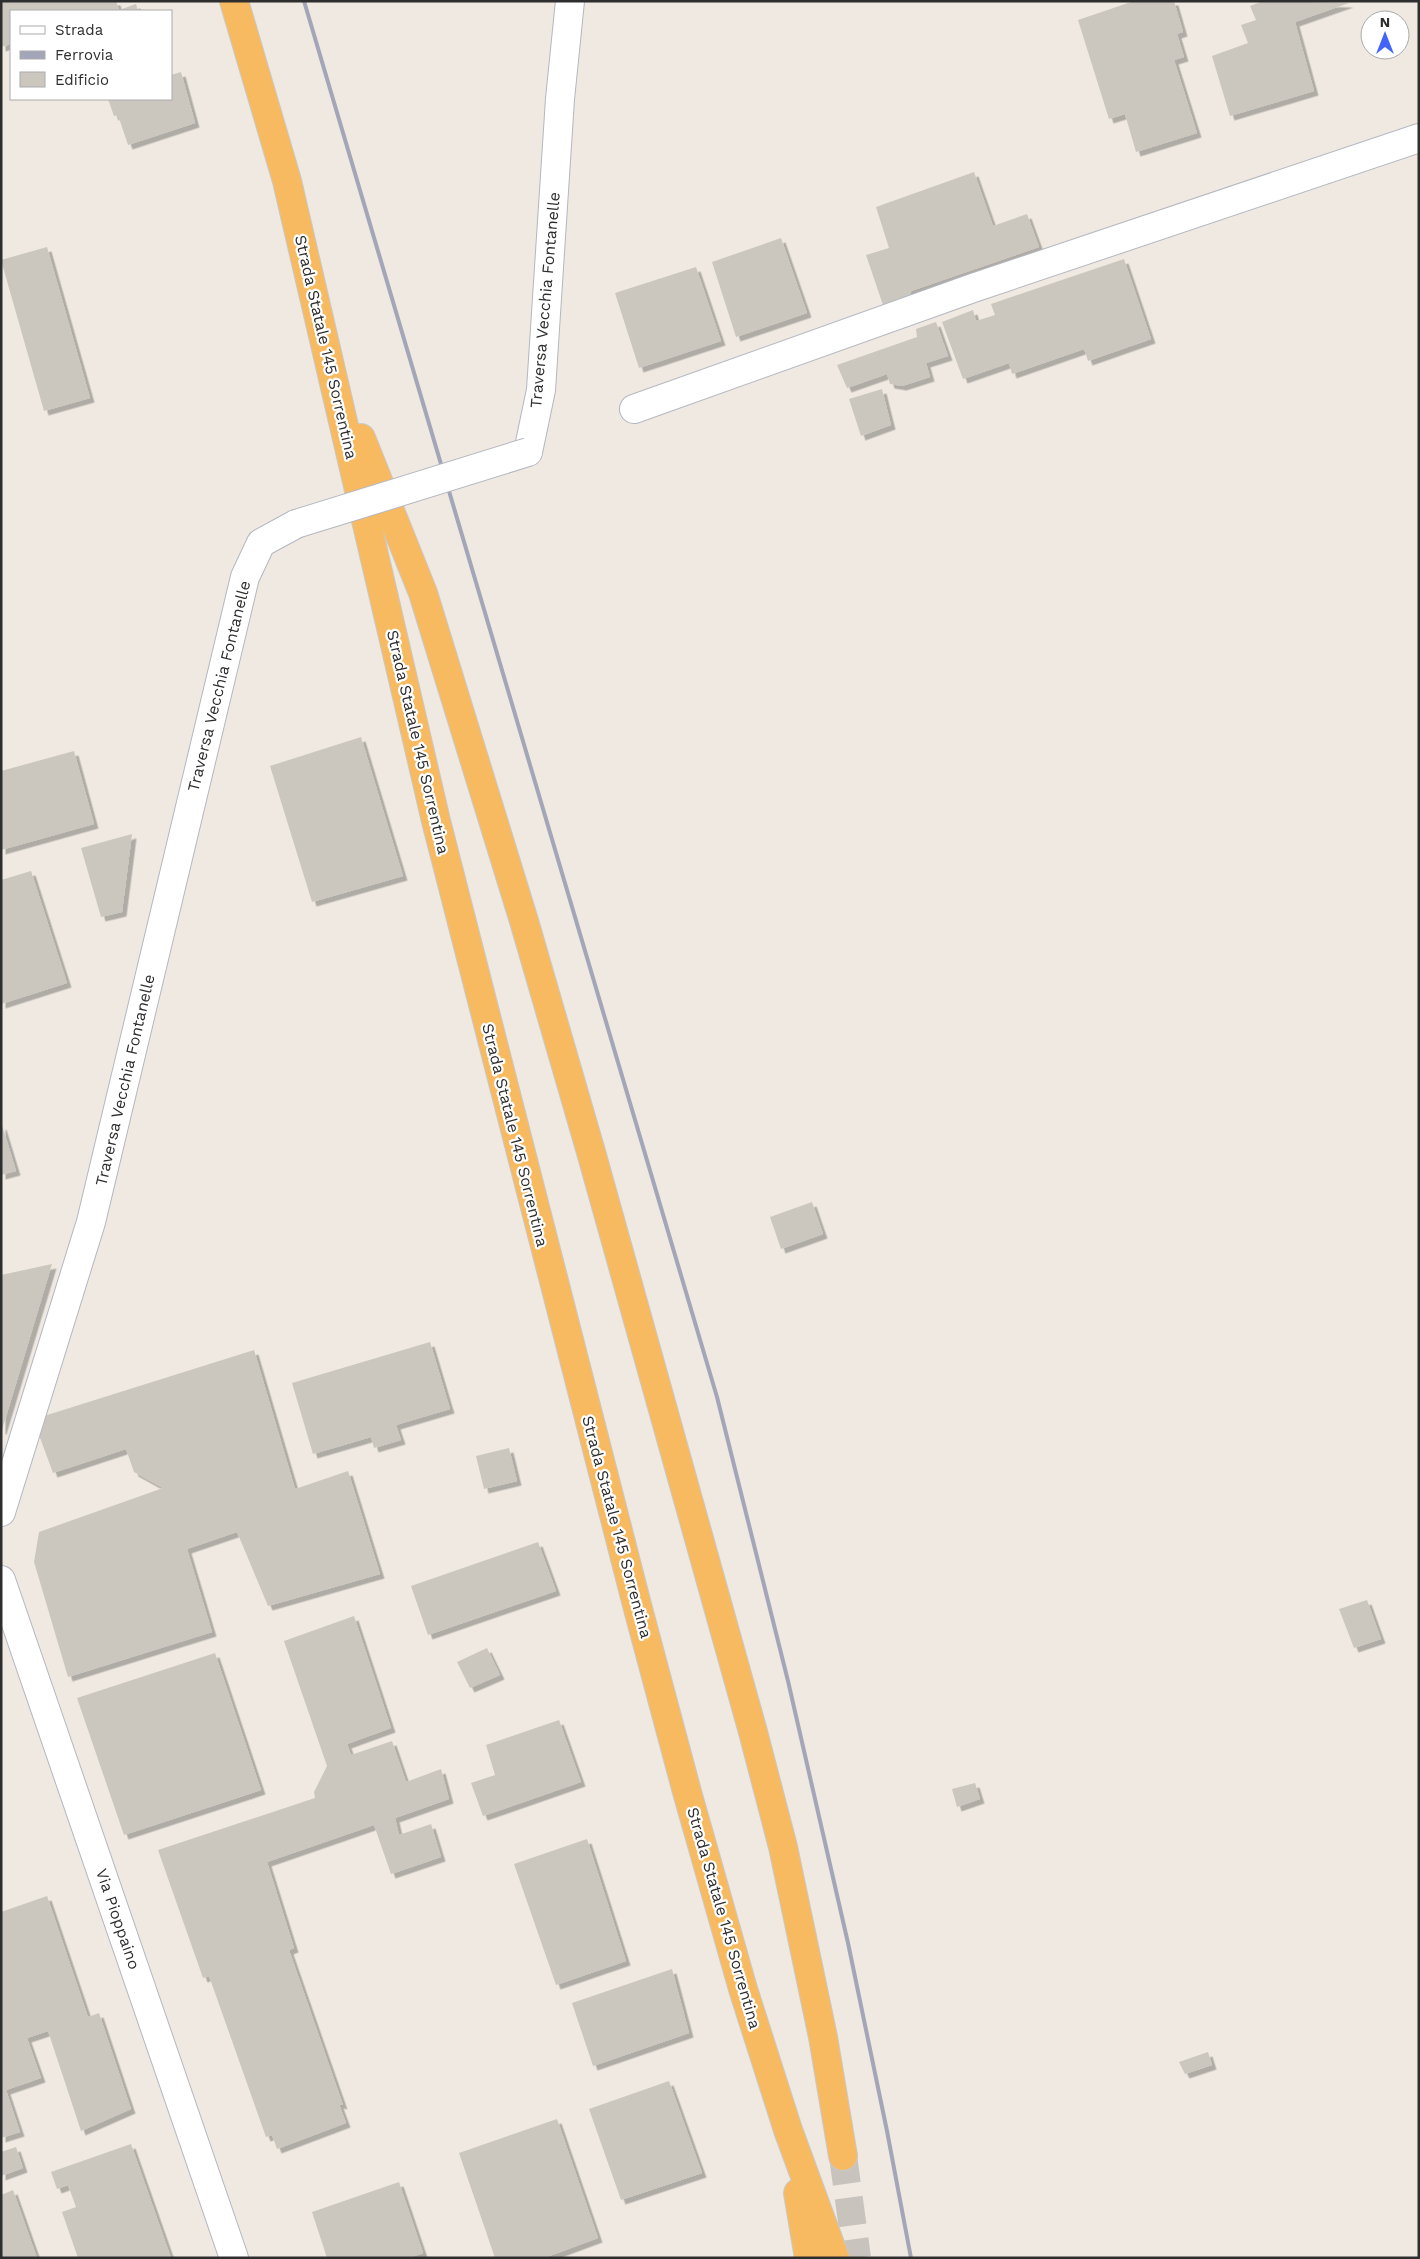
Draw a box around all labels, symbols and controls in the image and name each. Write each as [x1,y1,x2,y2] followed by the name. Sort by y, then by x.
[10,10,172,100] legend
[1360,10,1410,60] north arrow
[1380,14,1390,30] text: N
[55,21,104,39] text: Strada
[55,46,114,64] text: Ferrovia
[55,71,109,89] text: Edificio
[526,191,564,409] street label: Traversa Vecchia Fontanelle
[291,233,361,461] street label: Strada Statale 145 Sorrentina
[184,579,254,793] street label: Traversa Vecchia Fontanelle
[383,628,453,856] street label: Strada Statale 145 Sorrentina
[91,972,159,1188] street label: Traversa Vecchia Fontanelle
[478,1021,552,1249] street label: Strada Statale 145 Sorrentina
[578,1414,656,1640] street label: Strada Statale 145 Sorrentina
[683,1805,765,2031] street label: Strada Statale 145 Sorrentina
[92,1866,144,1972] street label: Via Pioppaino

